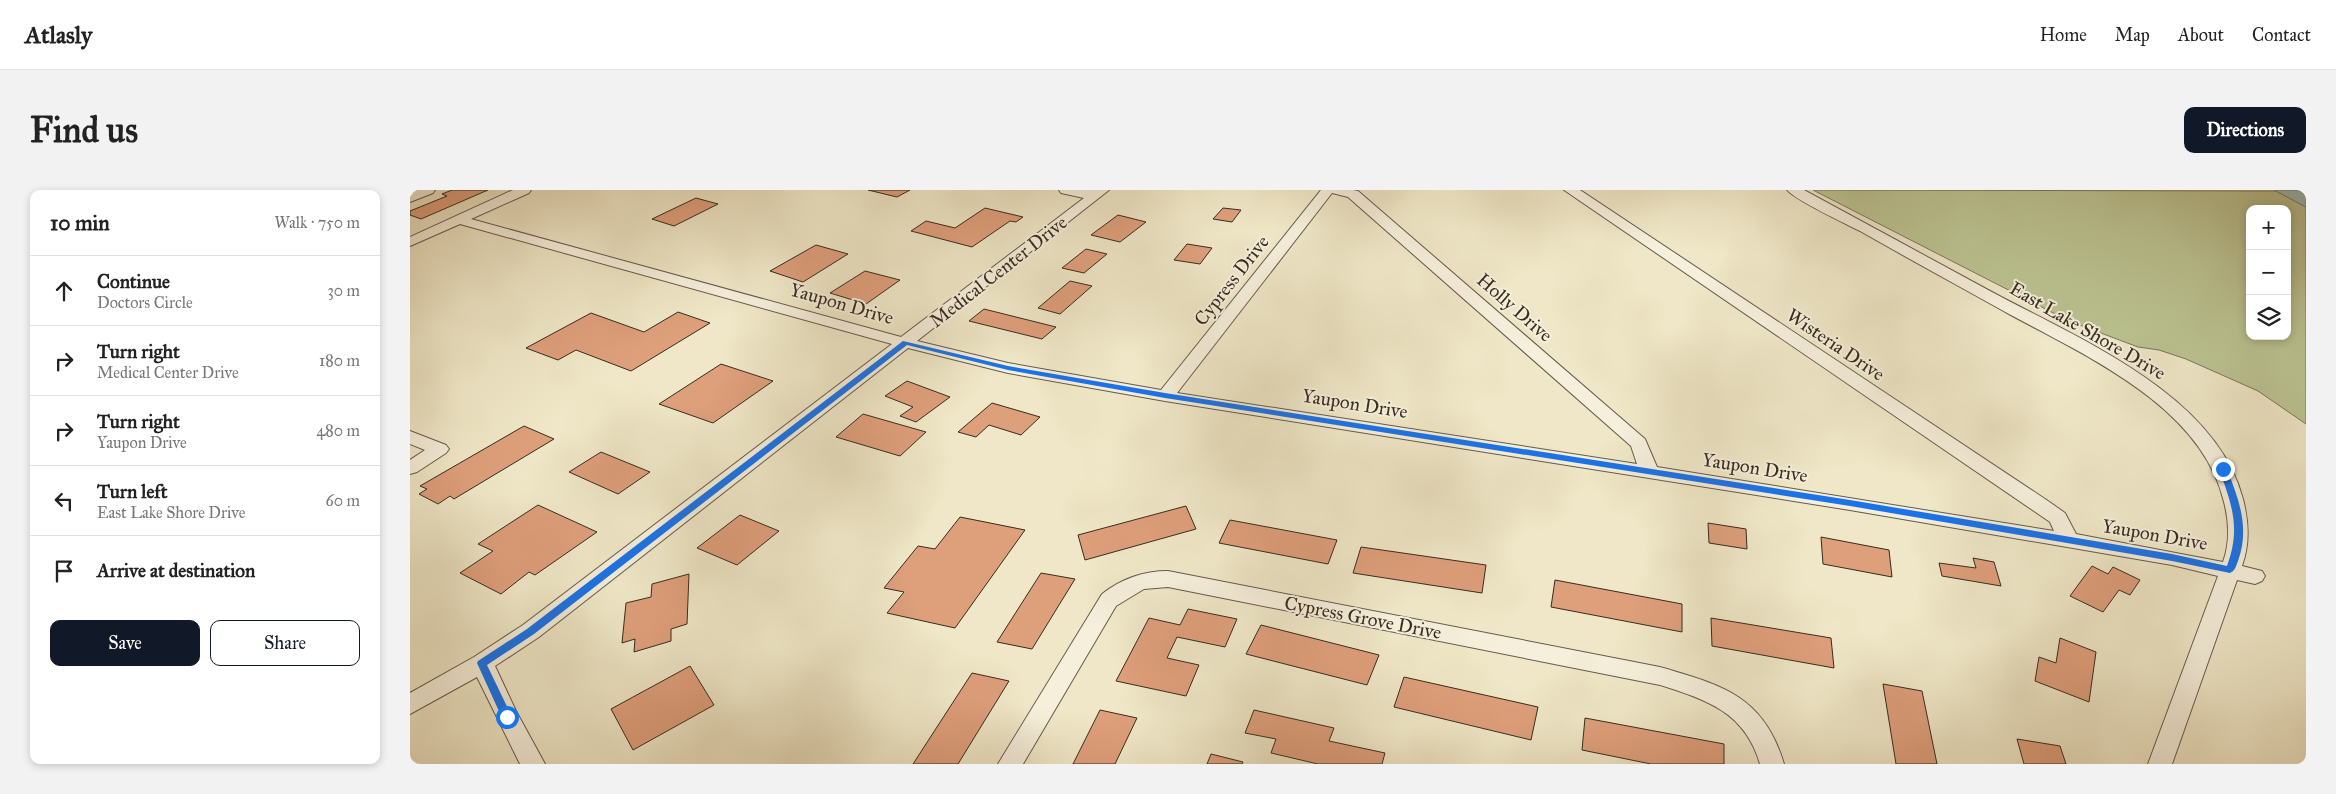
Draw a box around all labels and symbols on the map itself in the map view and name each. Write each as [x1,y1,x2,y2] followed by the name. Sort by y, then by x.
[925,211,1072,332] street label: Medical Center Drive
[1189,231,1274,330] street label: Cypress Drive
[1472,268,1557,347] street label: Holly Drive
[2006,276,2170,384] street label: East Lake Shore Drive
[787,278,896,329] street label: Yaupon Drive
[1782,303,1889,386] street label: Wisteria Drive
[1300,384,1409,423] street label: Yaupon Drive
[1700,448,1809,487] street label: Yaupon Drive
[2212,458,2235,481] route end
[2100,514,2209,555] street label: Yaupon Drive
[1282,591,1443,644] street label: Cypress Grove Drive
[496,706,519,729] route start

